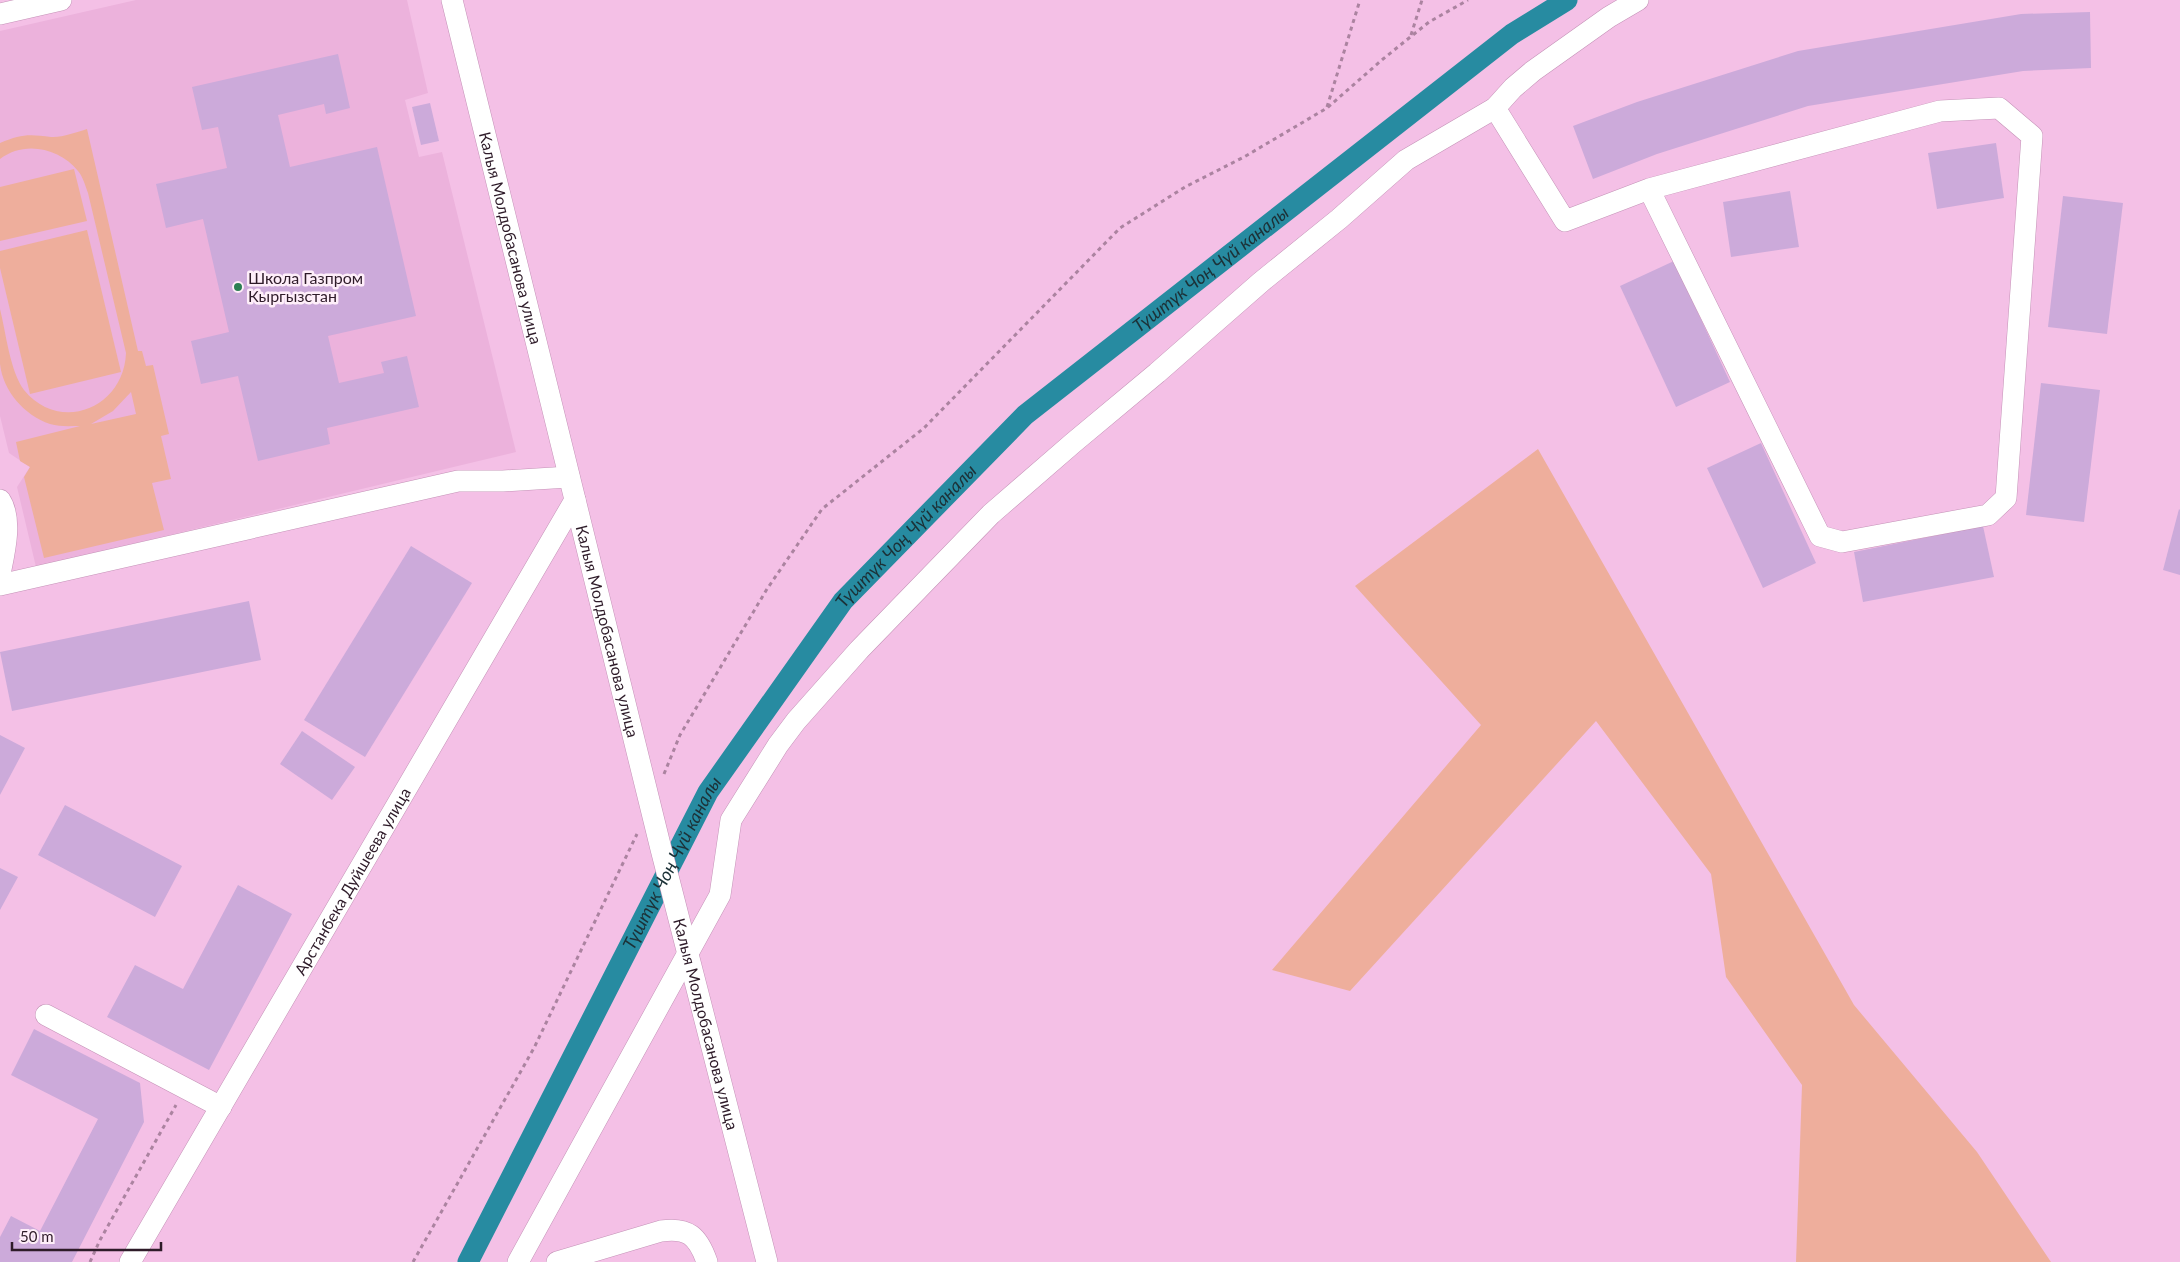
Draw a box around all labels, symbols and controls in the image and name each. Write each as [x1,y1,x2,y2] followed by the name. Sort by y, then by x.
[476,130,546,346] street label: Калыя Молдобасанова улица
[1128,201,1293,337] water label: Түштүк Чоң Чүй каналы
[248,268,363,305] place label: Школа Газпром Кыргызстан
[232,281,244,293] marker: Школа Газпром Кыргызстан
[830,459,980,611] water label: Түштүк Чоң Чүй каналы
[573,523,643,739] street label: Калыя Молдобасанова улица
[617,772,726,953] water label: Түштүк Чоң Чүй каналы
[290,784,414,978] street label: Арстанбека Дуйшеева улица
[670,916,743,1132] street label: Калыя Молдобасанова улица
[12,1220,161,1252] scale bar
[20,1227,54,1245] text: 50 m

